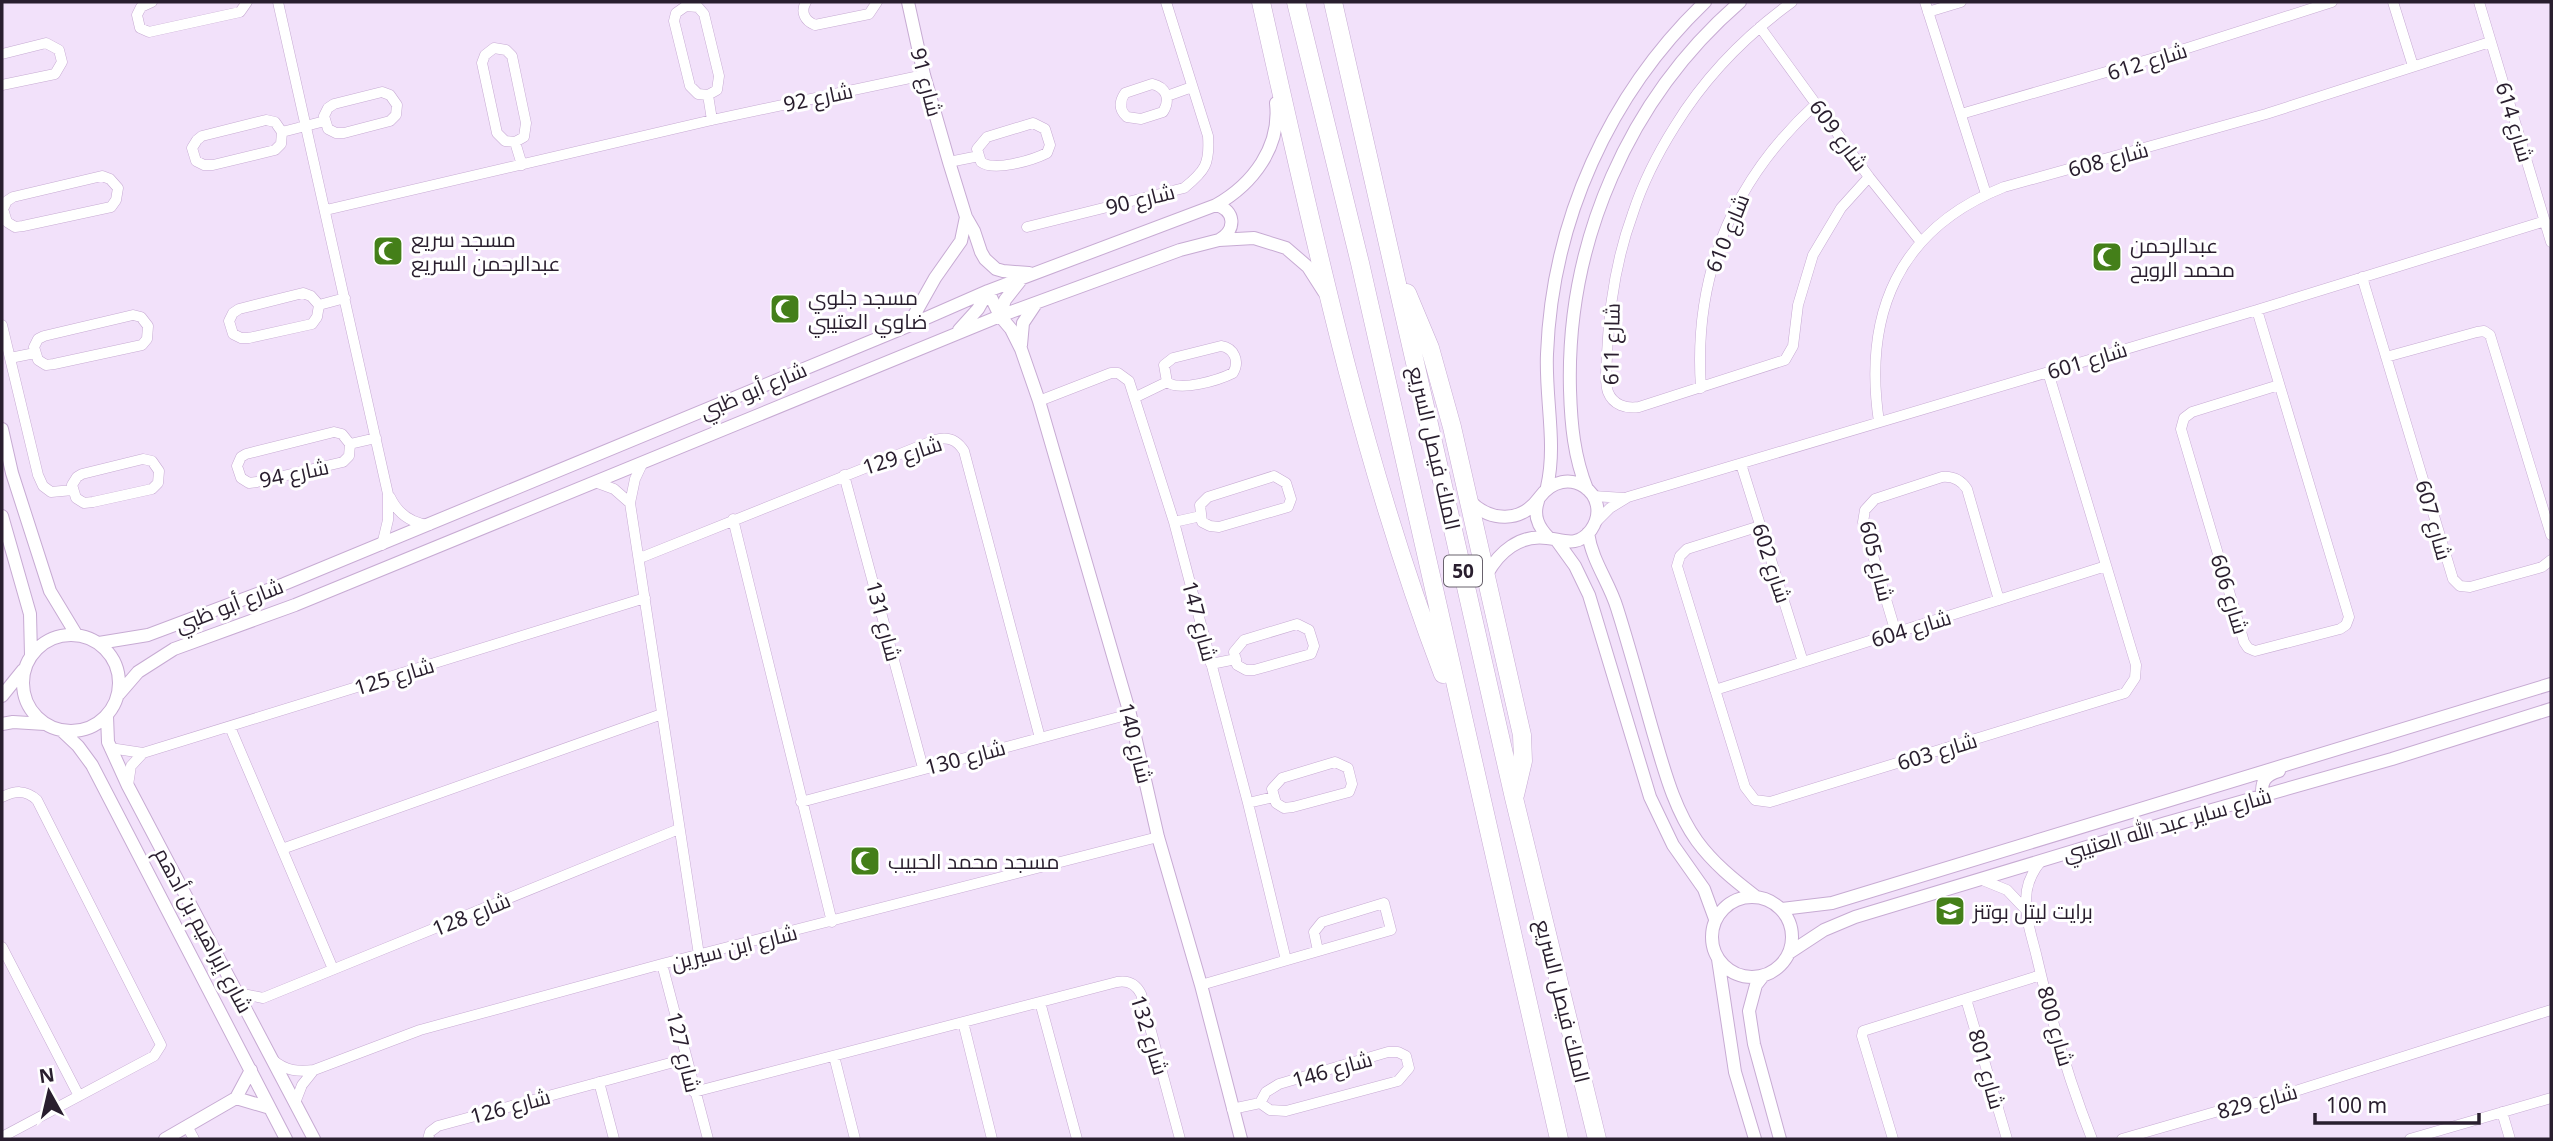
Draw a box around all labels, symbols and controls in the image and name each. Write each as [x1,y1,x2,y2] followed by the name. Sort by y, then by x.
[2104,36,2191,87] street label: شارع 612
[903,44,950,120] street label: شارع 91
[781,76,855,119] street label: شارع 92
[2489,79,2540,166] street label: شارع 614
[1803,94,1874,177] street label: شارع 609
[2065,135,2152,184] street label: شارع 608
[1103,177,1178,222] street label: شارع 90
[1699,190,1756,277] street label: شارع 610
[411,225,561,278] place label: مسجد سريع عبدالرحمن السريع
[2130,231,2235,284] place label: عبدالرحمن محمد الرويح
[371,234,405,268] mosque icon: مسجد سريع عبدالرحمن السريع
[2090,240,2124,274] mosque icon: عبدالرحمن محمد الرويح
[808,283,928,338] place label: مسجد جلوي ضاوي العتيبي
[768,292,802,326] mosque icon: مسجد جلوي ضاوي العتيبي
[1596,303,1627,385] street label: شارع 611
[2044,335,2131,386] street label: شارع 601
[695,355,812,428] street label: شارع أبو ظبي
[1402,363,1467,533] street label: الملك فيصل السريع
[859,429,946,482] street label: شارع 129
[257,452,331,495] street label: شارع 94
[2408,477,2459,564] street label: شارع 607
[1853,518,1901,605] street label: شارع 605
[1745,520,1798,607] street label: شارع 602
[2204,551,2255,638] street label: شارع 606
[1444,556,1482,586] road number: 50
[171,572,288,641] street label: شارع أبو ظبي
[859,578,908,665] street label: شارع 131
[1175,578,1224,665] street label: شارع 147
[1868,603,1955,654] street label: شارع 604
[351,651,438,702] street label: شارع 125
[1112,700,1160,787] street label: شارع 140
[1894,726,1981,777] street label: شارع 603
[922,733,1009,782] street label: شارع 130
[2059,781,2276,870] street label: شارع ساير عبد الله العتيبي
[148,842,259,1018] street label: شارع إبراهيم بن أدهم
[848,844,882,878] mosque icon: مسجد محمد الحبيب
[888,847,1060,875] place label: مسجد محمد الحبيب
[428,886,515,943] street label: شارع 128
[1933,894,1967,928] school or university icon: برايت ليتل بوتنز
[1972,897,2093,925] place label: برايت ليتل بوتنز
[1528,916,1597,1086] street label: الملك فيصل السريع
[668,918,800,977] street label: شارع ابن سيرين
[2030,983,2081,1070] street label: شارع 800
[1124,992,1175,1079] street label: شارع 132
[660,1009,708,1096] street label: شارع 127
[1961,1026,2012,1113] street label: شارع 801
[1289,1044,1376,1095] street label: شارع 146
[14,1057,84,1127] north arrow
[37,1061,56,1089] text: N
[2214,1077,2301,1126] street label: شارع 829
[467,1082,554,1131] street label: شارع 126
[2315,1082,2480,1126] scale bar
[2326,1091,2387,1119] text: 100 m

